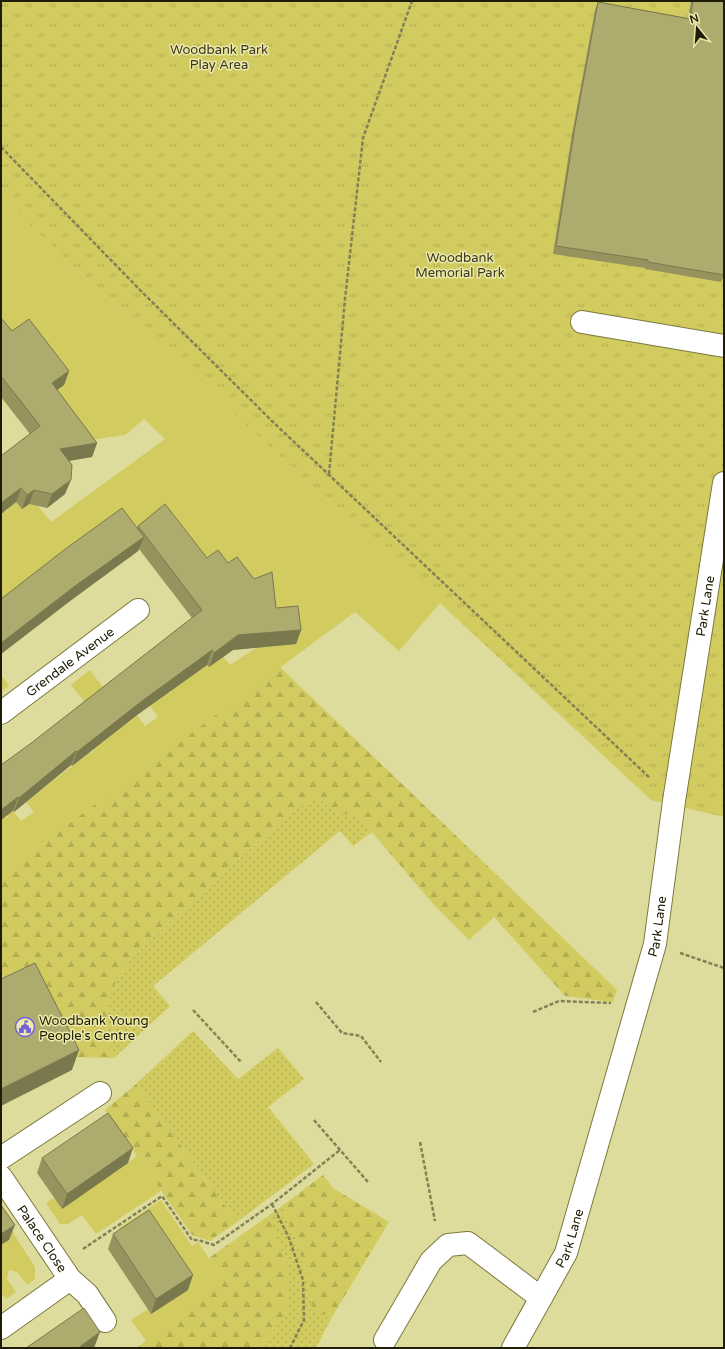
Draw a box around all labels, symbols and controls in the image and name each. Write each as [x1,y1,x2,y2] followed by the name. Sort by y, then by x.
[677,8,717,48] north arrow
[688,11,700,26] text: N
[170,42,268,73] park label: Woodbank Park Play Area
[415,250,505,281] park label: Woodbank Memorial Park
[693,575,718,638] street label: Park Lane
[23,624,118,700] street label: Grendale Avenue
[645,895,670,959] street label: Park Lane
[39,1013,149,1044] place label: Woodbank Young People's Centre
[14,1016,36,1038] public building icon: Woodbank Young People's Centre
[13,1202,70,1276] street label: Palace Close
[552,1207,587,1271] street label: Park Lane

